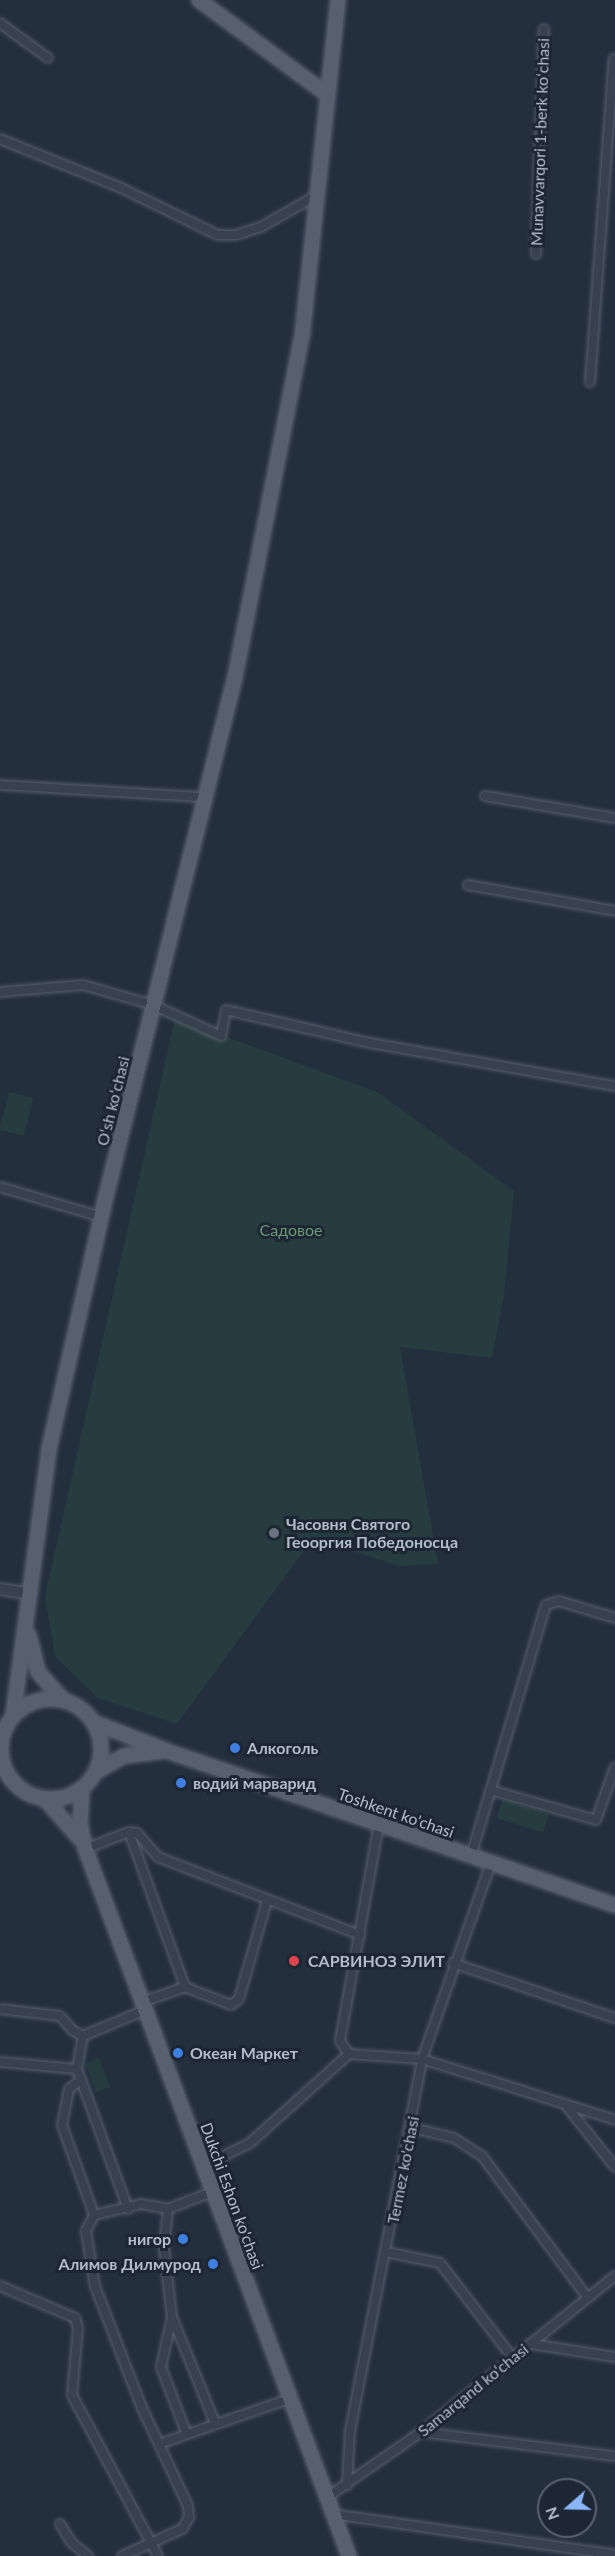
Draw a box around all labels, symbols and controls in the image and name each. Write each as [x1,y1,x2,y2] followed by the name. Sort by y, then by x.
[527,38,553,246] street label: Munavvarqori 1-berk koʻchasi
[93,1054,133,1148] street label: Oʻsh koʻchasi
[260,1220,322,1240] park label: Садовое
[286,1514,458,1552] place label: Часовня Святого Геооргия Победоносца
[267,1526,281,1540] marker: Часовня Святого Геооргия Победоносца
[247,1738,318,1758] place label: Алкоголь
[228,1741,242,1755] marker: Алкоголь
[193,1773,316,1793] place label: водий марварид
[174,1776,188,1790] marker: водий марварид
[335,1784,457,1842] street label: Toshkent ko'chasi
[308,1951,445,1971] place label: САРВИНОЗ ЭЛИТ
[285,1952,303,1970] marker: САРВИНОЗ ЭЛИТ
[190,2043,298,2063] place label: Океан Маркет
[171,2046,185,2060] marker: Океан Маркет
[383,2115,423,2225] street label: Termez ko'chasi
[197,2120,267,2272] street label: Dukchi Eshon ko'chasi
[128,2229,171,2249] place label: нигор
[176,2232,190,2246] marker: нигор
[58,2254,201,2274] place label: Алимов Дилмурод
[206,2257,220,2271] marker: Алимов Дилмурод
[414,2340,532,2440] street label: Samarqand ko‘chasi
[537,2478,597,2538] north arrow
[540,2505,563,2523] text: N

